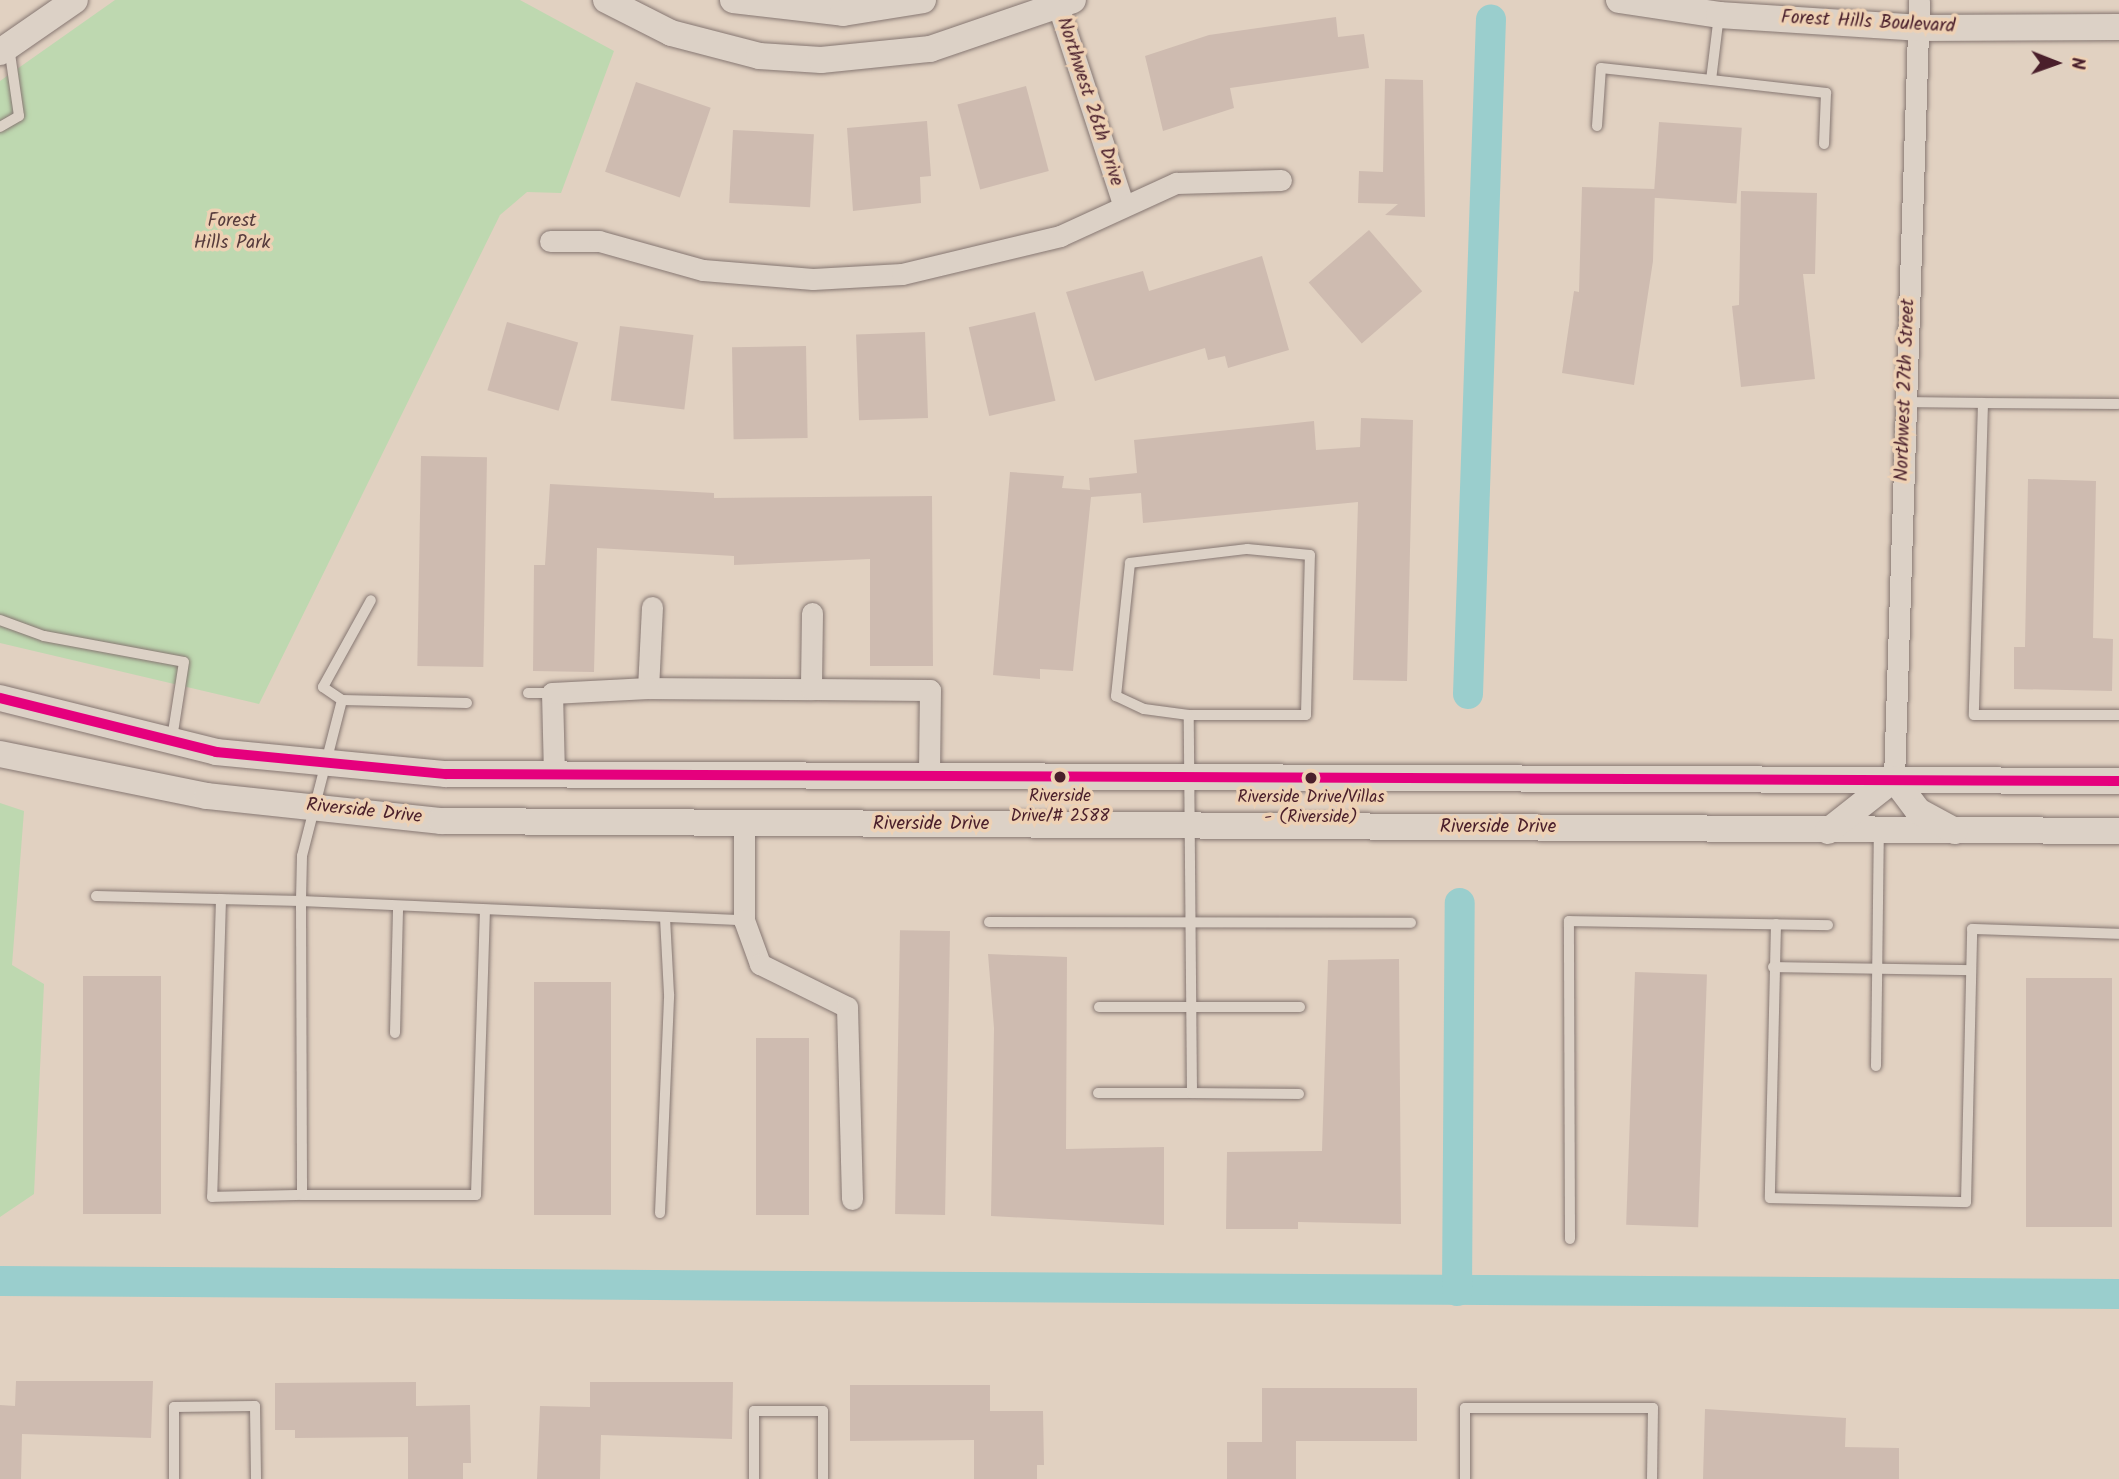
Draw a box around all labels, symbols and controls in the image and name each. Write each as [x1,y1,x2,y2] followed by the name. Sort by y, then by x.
[1780,7,1956,39] street label: Forest Hills Boulevard
[1051,15,1127,189] street label: Northwest 26th Drive
[2021,28,2091,98] north arrow
[2062,57,2092,70] text: N
[194,211,270,255] park label: Forest Hills Park
[1891,298,1921,482] street label: Northwest 27th Street
[1053,770,1067,784] marker: Riverside Drive/# 2588
[1304,771,1318,785] marker: Riverside Drive/Villas - (Riverside)
[1011,787,1109,827] place label: Riverside Drive/# 2588
[1238,788,1384,828] place label: Riverside Drive/Villas - (Riverside)
[305,795,423,829] street label: Riverside Drive
[873,814,989,836] street label: Riverside Drive
[1440,817,1556,839] street label: Riverside Drive

